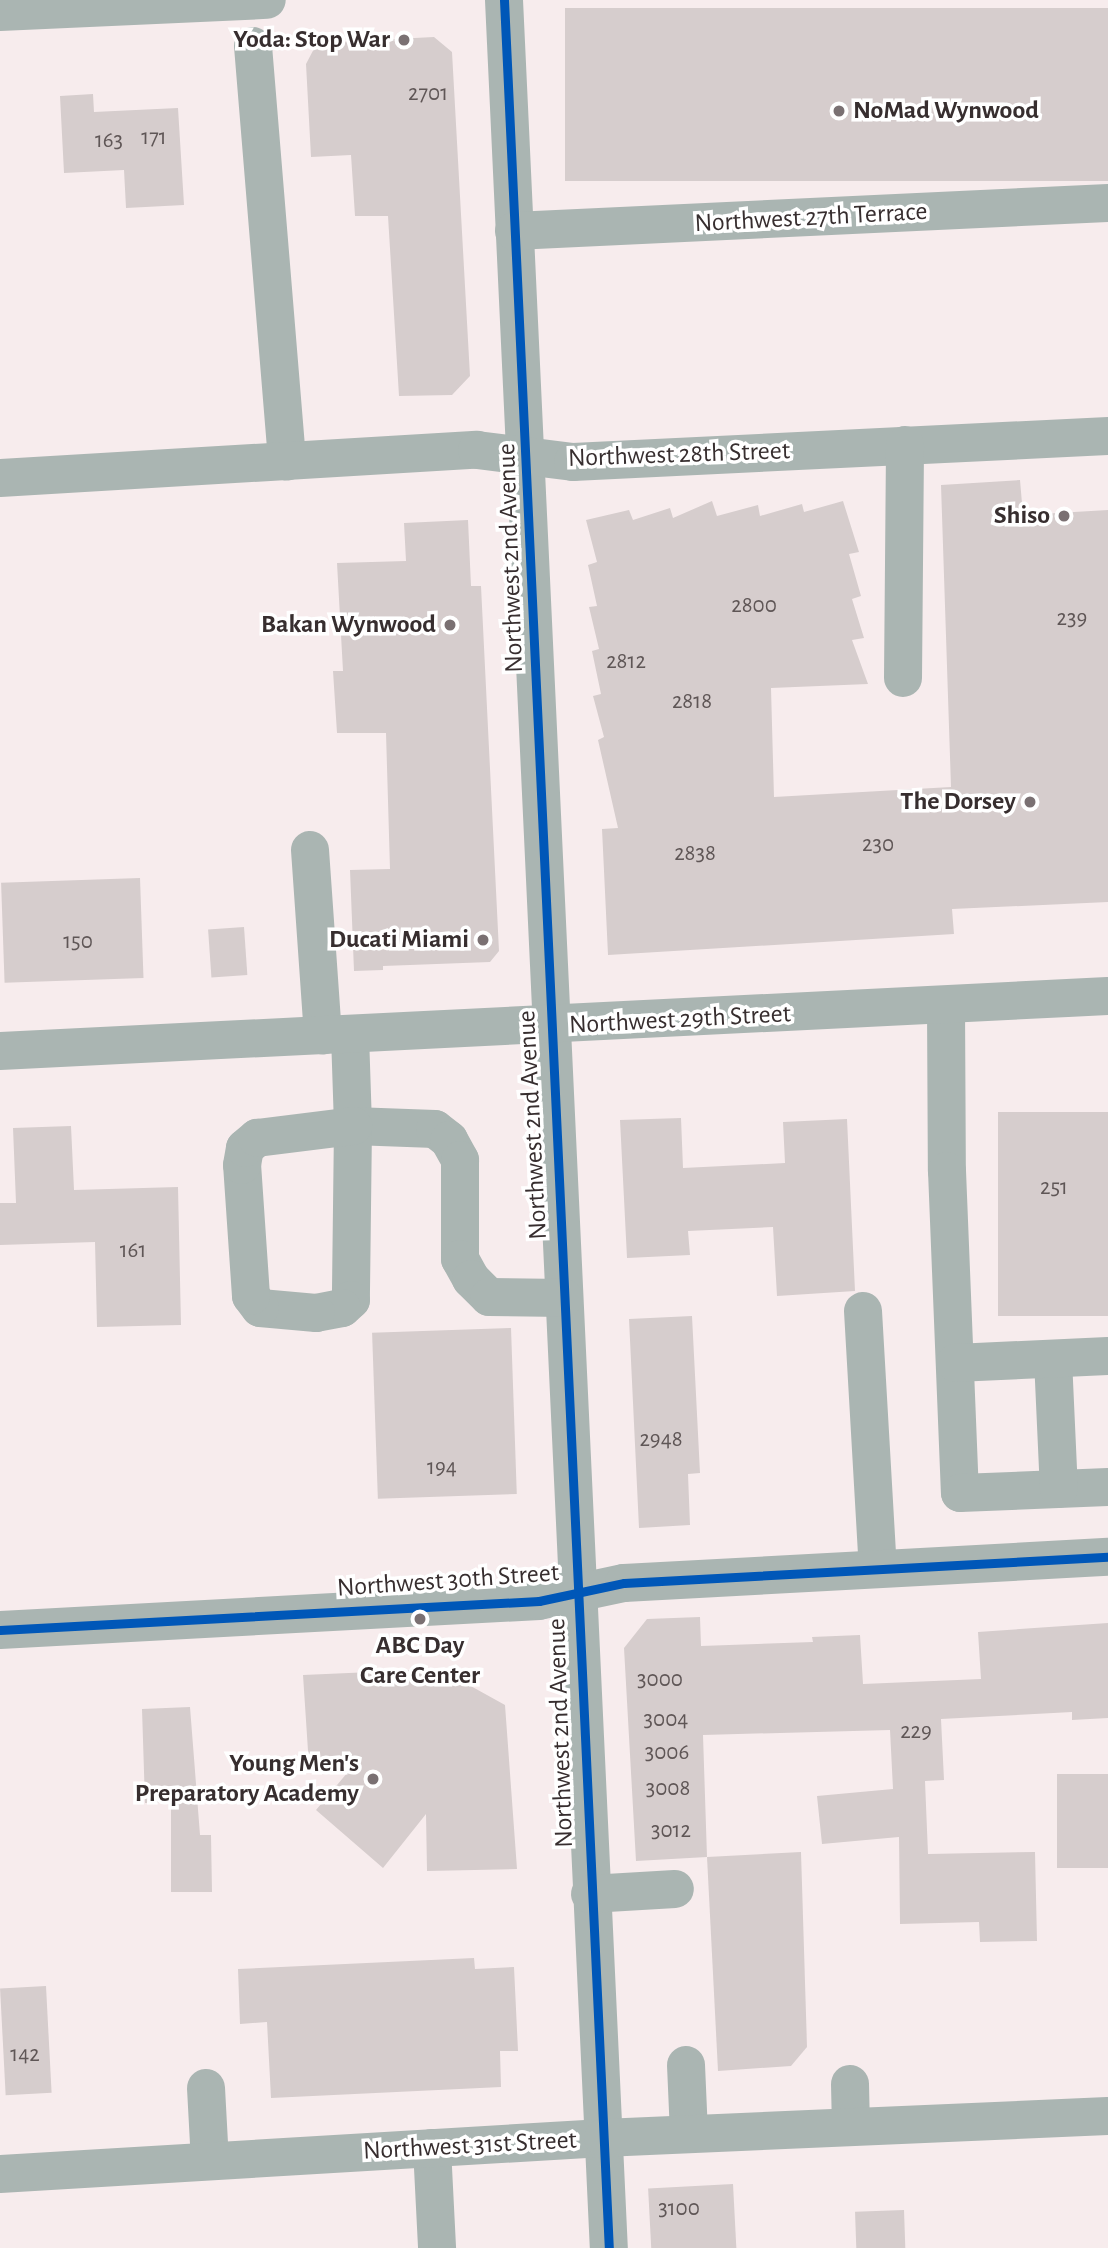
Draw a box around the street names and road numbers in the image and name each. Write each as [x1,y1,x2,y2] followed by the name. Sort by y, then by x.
[694,196,928,240] street label: Northwest 27th Terrace
[567,436,791,474] street label: Northwest 28th Street
[491,443,531,673] street label: Northwest 2nd Avenue
[568,999,792,1041] street label: Northwest 29th Street
[511,1010,555,1240] street label: Northwest 2nd Avenue
[336,1558,560,1604] street label: Northwest 30th Street
[541,1618,581,1848] street label: Northwest 2nd Avenue
[362,2125,578,2167] street label: Northwest 31st Street

